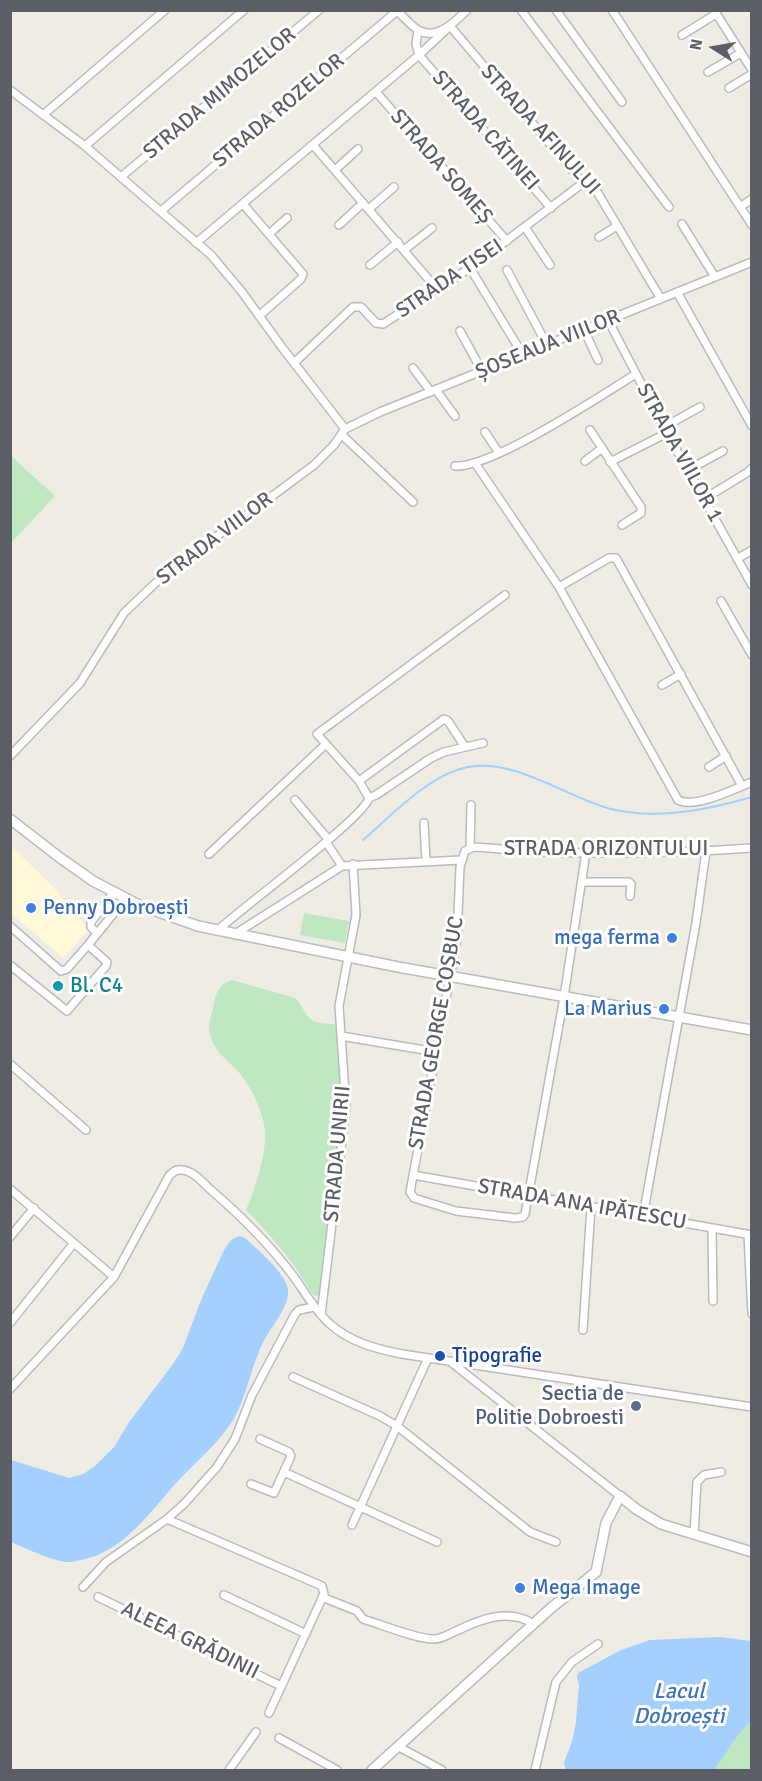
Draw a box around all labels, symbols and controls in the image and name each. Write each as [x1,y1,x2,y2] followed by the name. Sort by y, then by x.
[684,18,744,78] north arrow
[138,23,302,165] street label: STRADA MIMOZELOR
[685,37,707,52] text: N
[208,49,350,173] street label: STRADA ROZELOR
[475,60,605,200] street label: STRADA AFINULUI
[426,66,544,196] street label: STRADA CĂTINEI
[384,105,498,229] street label: STRADA SOMEȘ
[392,234,508,324] street label: STRADA TISEI
[472,305,624,385] street label: ȘOSEAUA VIILOR
[630,379,728,527] street label: STRADA VIILOR 1
[152,487,278,591] street label: STRADA VIILOR
[504,836,708,862] street label: STRADA ORIZONTULUI
[43,895,189,921] place label: Penny Dobroești
[24,901,38,915] marker: Penny Dobroești
[404,914,470,1152] street label: STRADA GEORGE COȘBUC
[554,925,660,951] place label: mega ferma
[665,931,679,945] marker: mega ferma
[70,973,123,999] place label: Bl. C4
[51,979,65,993] marker: Bl. C4
[564,996,652,1022] place label: La Marius
[657,1002,671,1016] marker: La Marius
[319,1085,357,1223] street label: STRADA UNIRII
[476,1174,688,1236] street label: STRADA ANA IPĂTESCU
[452,1343,542,1369] place label: Tipografie
[433,1349,447,1363] marker: Tipografie
[475,1381,624,1431] place label: Sectia de Politie Dobroesti
[629,1399,643,1413] marker: Sectia de Politie Dobroesti
[532,1575,641,1601] place label: Mega Image
[513,1581,527,1595] marker: Mega Image
[117,1597,263,1685] street label: ALEEA GRĂDINII
[634,1679,724,1730] water label: Lacul Dobroești

